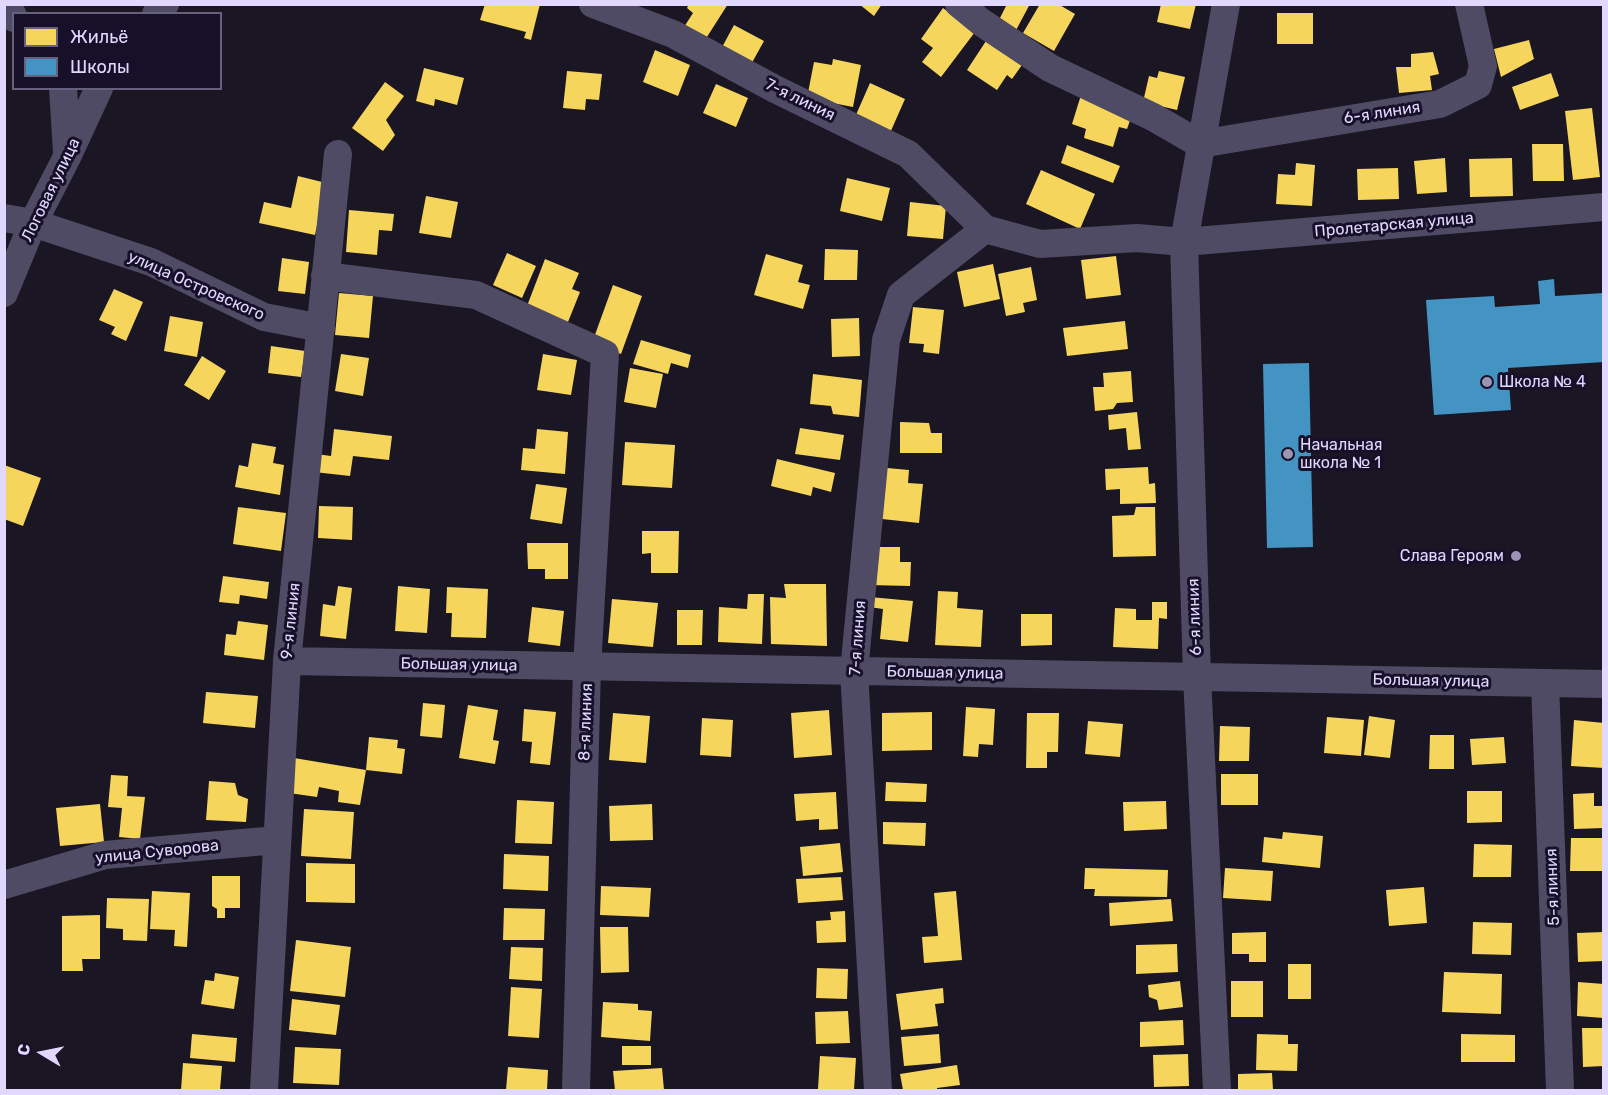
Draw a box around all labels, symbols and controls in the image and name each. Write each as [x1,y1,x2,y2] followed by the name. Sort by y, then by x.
[12,12,222,90] legend
[70,26,128,48] text: Жильё
[70,56,130,78] text: Школы
[762,75,838,125] street label: 7-я линия
[1342,97,1422,129] street label: 6-я линия
[18,135,84,245] street label: Логовая улица
[1314,208,1474,242] street label: Пролетарская улица
[125,247,267,325] street label: улица Островского
[1499,372,1586,392] place label: Школа № 4
[1480,375,1494,389] marker: Школа № 4
[1300,435,1382,473] place label: Начальная школа № 1
[1281,447,1295,461] marker: Начальная школа № 1
[1400,546,1504,566] place label: Слава Героям
[1509,549,1523,563] marker: Слава Героям
[1184,578,1206,656] street label: 6-я линия
[277,582,305,660] street label: 9-я линия
[846,600,870,676] street label: 7-я линия
[401,654,517,676] street label: Большая улица
[887,662,1003,684] street label: Большая улица
[1373,670,1489,692] street label: Большая улица
[575,683,597,761] street label: 8-я линия
[94,836,220,868] street label: улица Суворова
[1542,848,1564,926] street label: 5-я линия
[12,1023,72,1083] north arrow
[13,1043,34,1057] text: С

